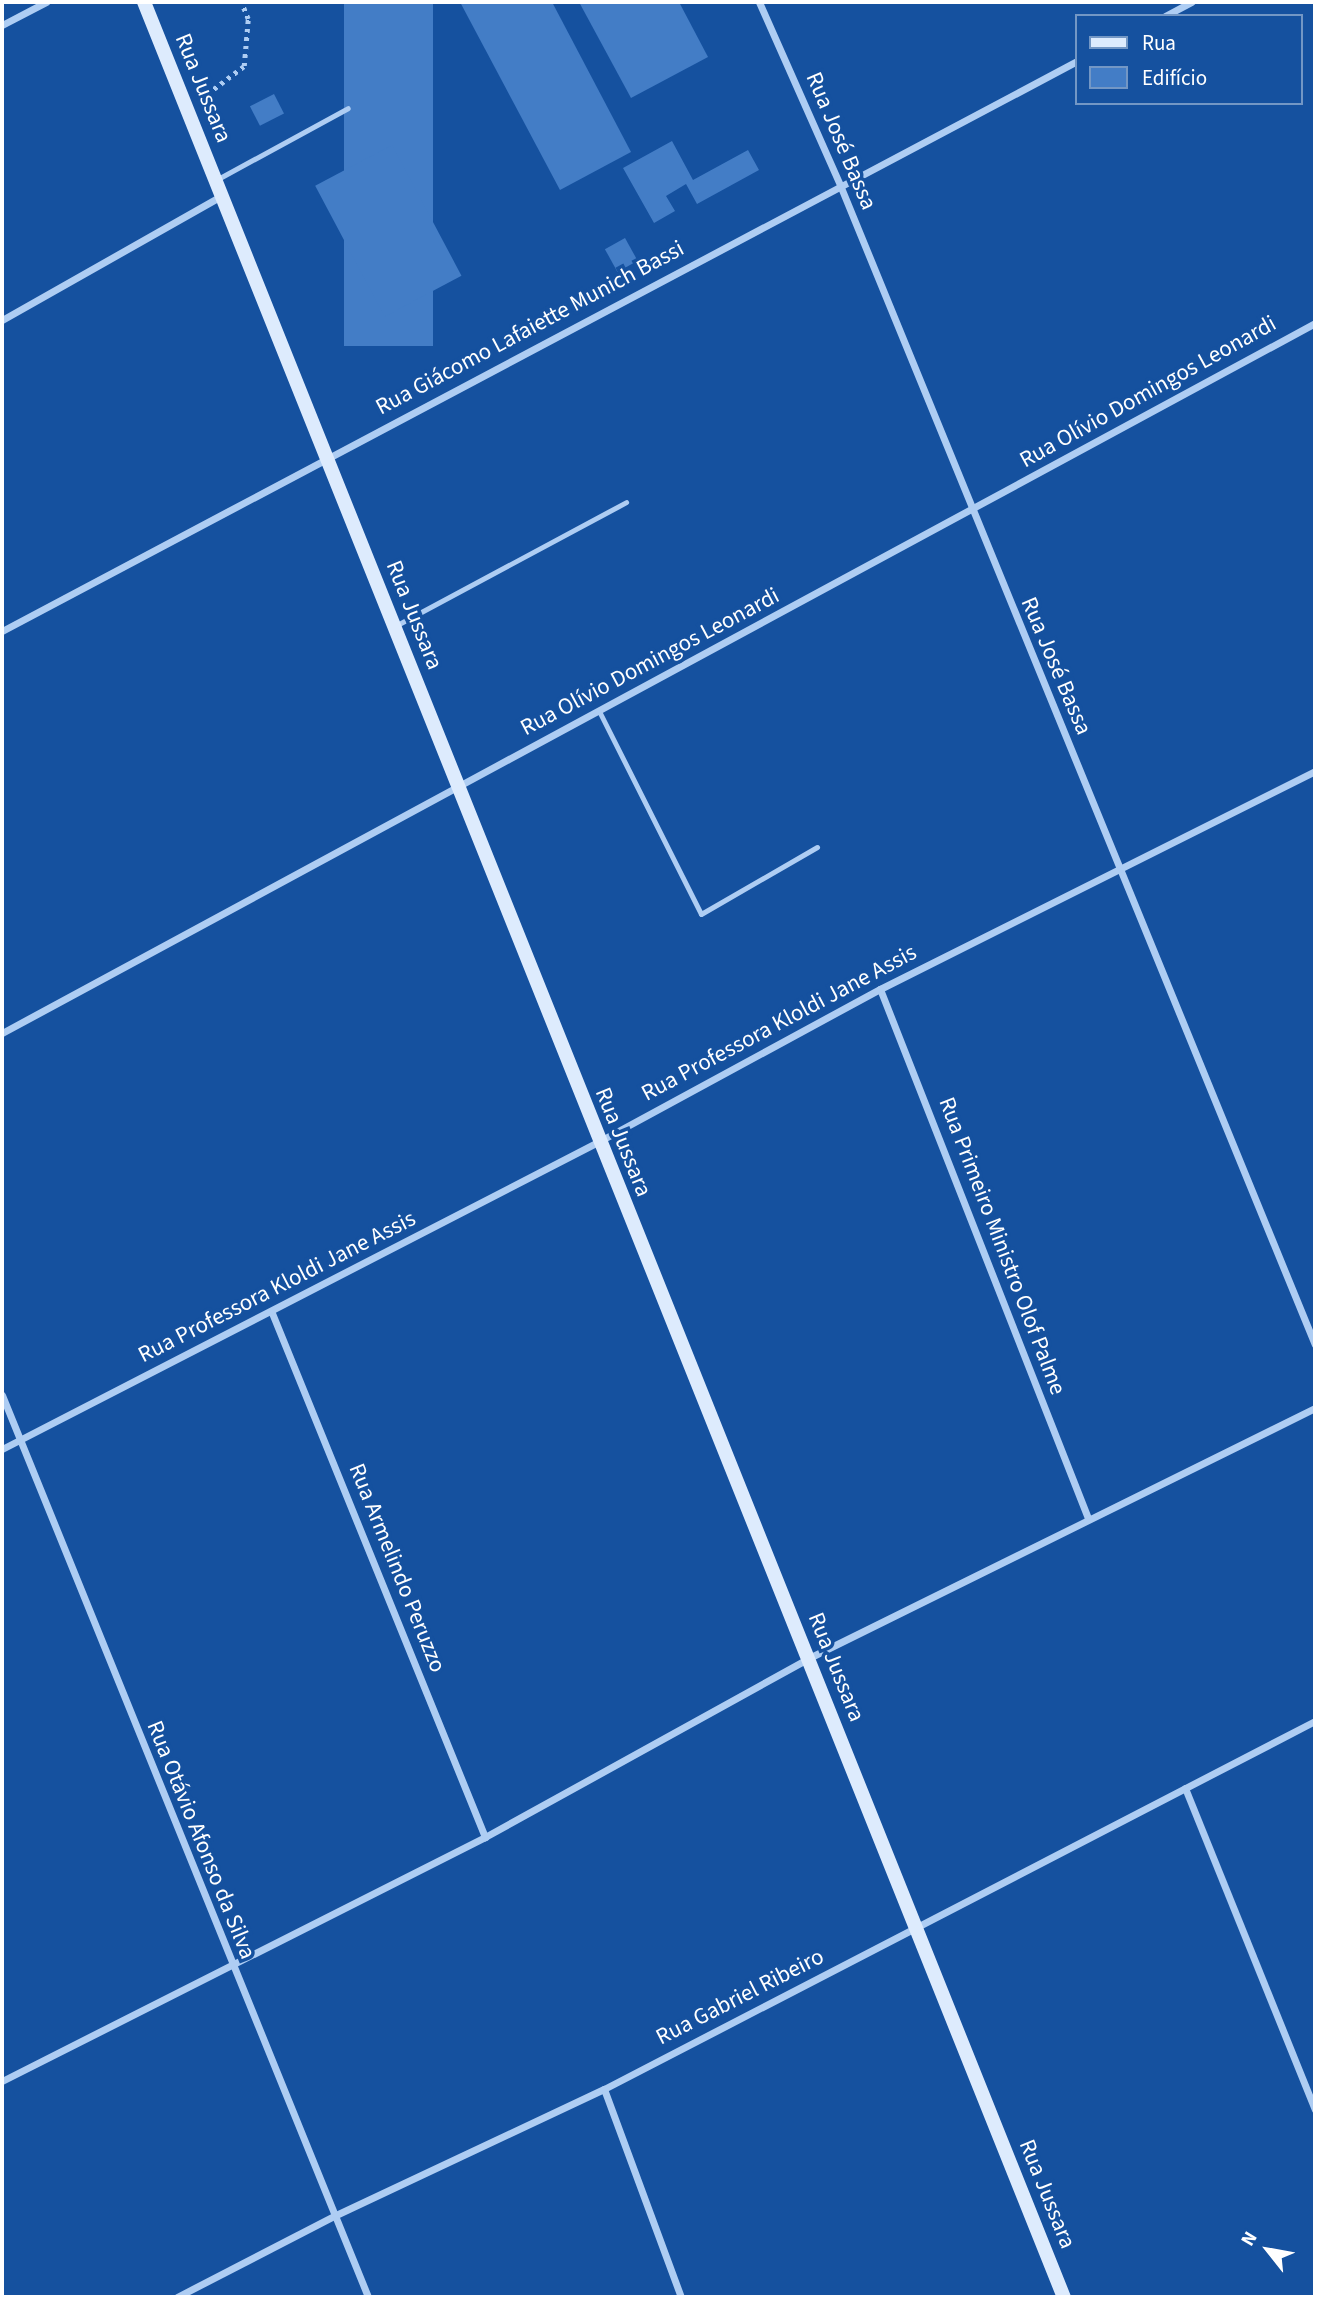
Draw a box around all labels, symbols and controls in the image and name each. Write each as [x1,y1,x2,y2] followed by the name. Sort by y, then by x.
[1076,14,1303,105] legend
[1142,28,1176,58] text: Rua
[169,29,237,147] street label: Rua Jussara
[1142,63,1207,93] text: Edifício
[800,68,882,214] street label: Rua José Bassa
[371,235,689,421] street label: Rua Giácomo Lafaiette Munich Bassi
[1015,310,1281,474] street label: Rua Olívio Domingos Leonardi
[380,556,448,674] street label: Rua Jussara
[516,582,784,742] street label: Rua Olívio Domingos Leonardi
[1015,593,1097,739] street label: Rua José Bassa
[637,939,921,1107] street label: Rua Professora Kloldi Jane Assis
[589,1083,657,1201] street label: Rua Jussara
[932,1093,1072,1399] street label: Rua Primeiro Ministro Olof Palme
[134,1205,420,1369] street label: Rua Professora Kloldi Jane Assis
[342,1460,452,1676] street label: Rua Armelindo Peruzzo
[802,1608,870,1726] street label: Rua Jussara
[141,1717,261,1963] street label: Rua Otávio Afonso da Silva
[652,1943,828,2051] street label: Rua Gabriel Ribeiro
[1013,2135,1081,2253] street label: Rua Jussara
[1233,2215,1303,2285] north arrow
[1235,2227,1264,2251] text: N

